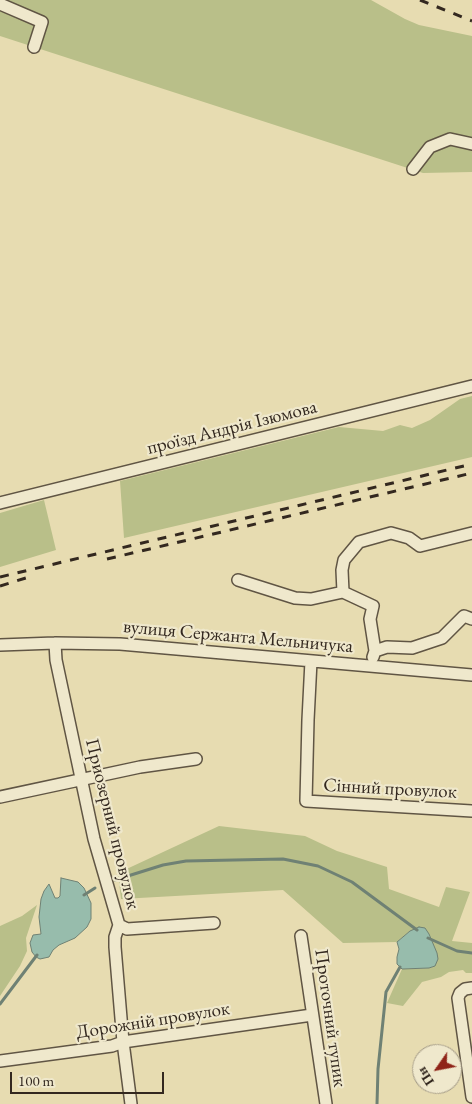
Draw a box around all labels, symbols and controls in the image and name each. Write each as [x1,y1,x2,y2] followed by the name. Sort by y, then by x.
[145,396,319,460] street label: проїзд Андрія Ізюмова
[122,616,354,658] street label: вулиця Сержанта Мельничука
[80,736,144,912] street label: Приозерний провулок
[323,774,457,804] street label: Сінний провулок
[309,947,351,1089] street label: Проточний тупик
[74,998,232,1044] street label: Дорожній провулок
[412,1044,462,1094] north arrow
[12,1062,166,1094] scale bar
[412,1064,438,1090] text: Пн
[18,1071,54,1090] text: 100 m

